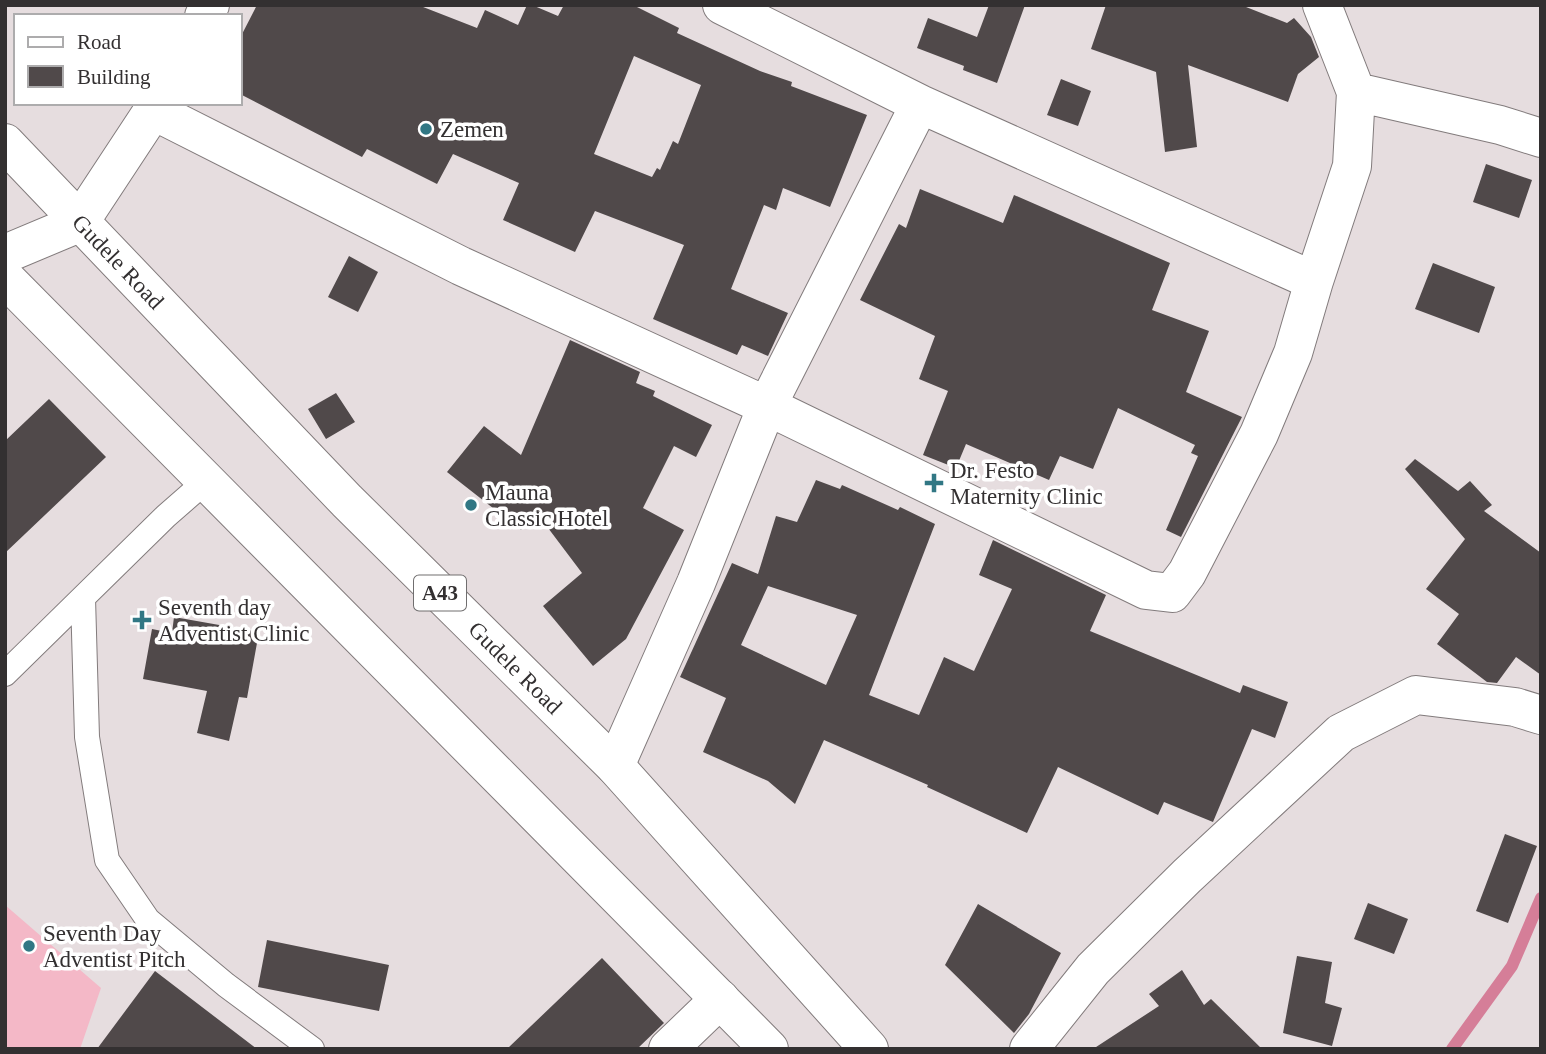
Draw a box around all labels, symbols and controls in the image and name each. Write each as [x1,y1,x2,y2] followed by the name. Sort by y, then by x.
[14,14,242,105] legend
[77,30,122,54] text: Road
[77,65,151,89] text: Building
[440,117,504,142] place label: Zemen
[418,121,434,137] marker: Zemen
[68,209,169,314] street label: Gudele Road
[950,458,1103,509] place label: Dr. Festo Maternity Clinic
[924,473,944,493] marker: Dr. Festo Maternity Clinic
[485,480,608,531] place label: Mauna Classic Hotel
[463,497,479,513] marker: Mauna Classic Hotel
[414,576,466,610] road number: A43
[158,595,309,646] place label: Seventh day Adventist Clinic
[132,610,152,630] marker: Seventh day Adventist Clinic
[464,616,568,719] street label: Gudele Road
[43,921,186,972] place label: Seventh Day Adventist Pitch
[21,938,37,954] marker: Seventh Day Adventist Pitch

